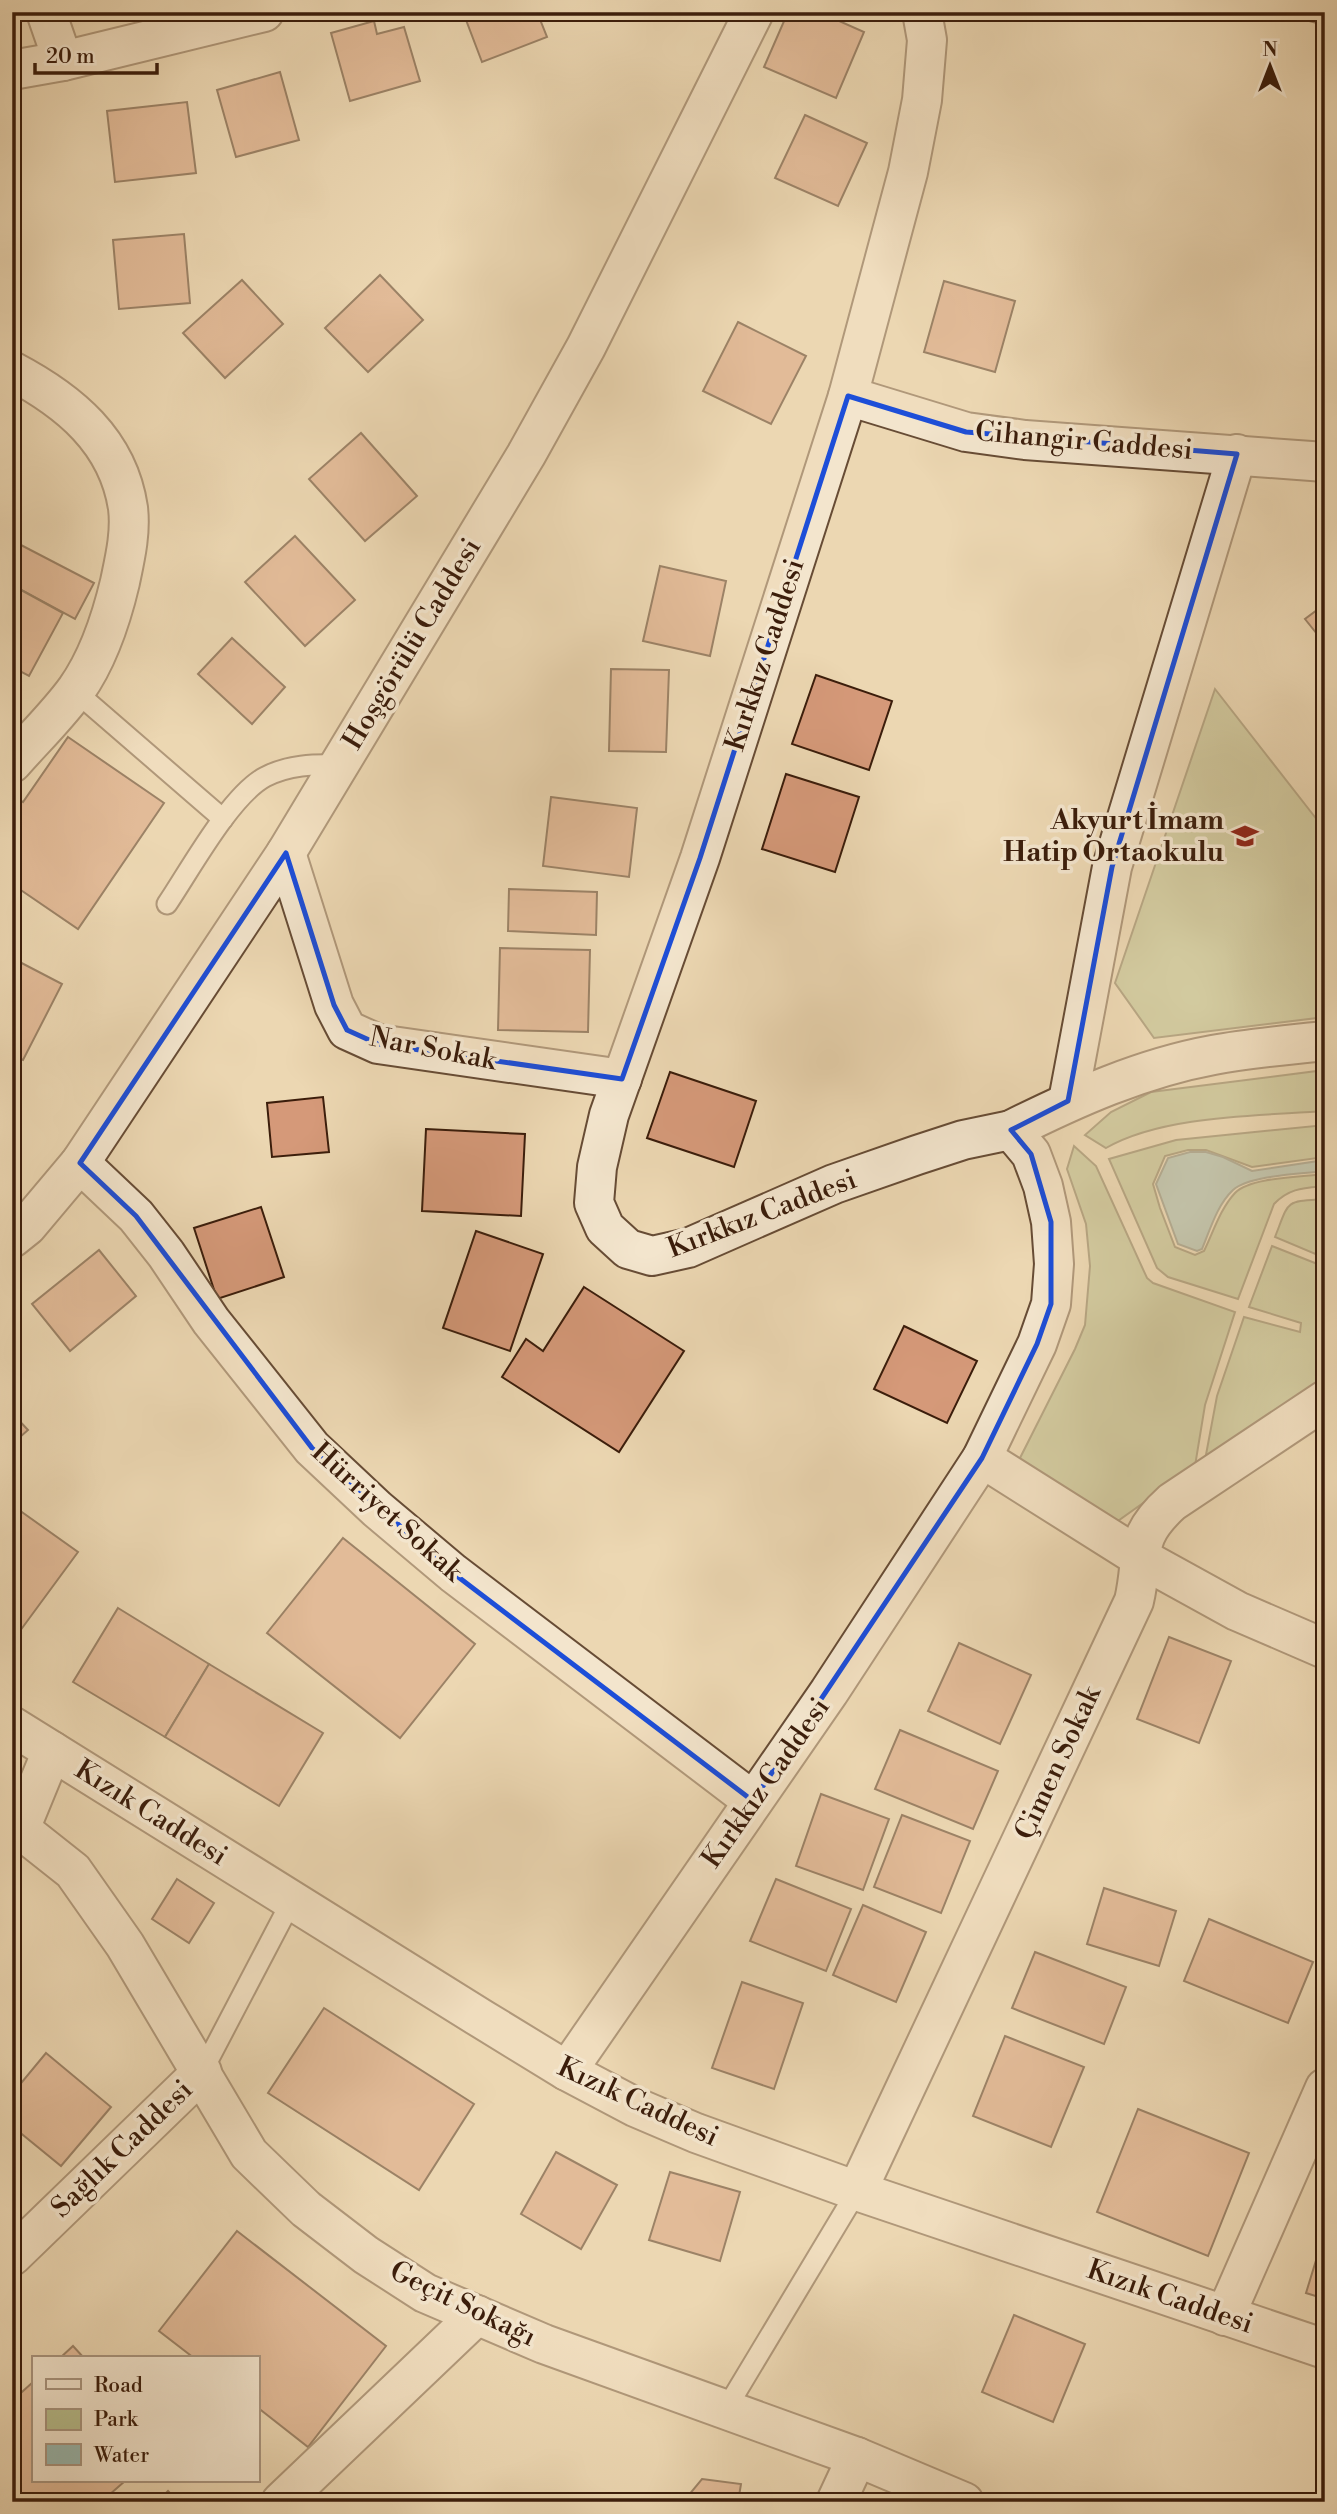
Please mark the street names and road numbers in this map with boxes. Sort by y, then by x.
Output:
street label: Cihangir Caddesi [974,414,1194,468]
street label: Hoşgörülü Caddesi [335,532,489,756]
street label: Kırkkız Caddesi [717,555,813,755]
street label: Nar Sokak [367,1020,501,1079]
street label: Kırkkız Caddesi [662,1162,862,1266]
street label: Hürriyet Sokak [304,1435,471,1590]
street label: Çimen Sokak [1007,1679,1109,1845]
street label: Kırkkız Caddesi [694,1691,838,1875]
street label: Kızık Caddesi [68,1752,234,1874]
street label: Kızık Caddesi [552,2049,724,2155]
street label: Sağlık Caddesi [44,2073,200,2225]
street label: Kızık Caddesi [1082,2252,1258,2342]
street label: Geçit Sokağı [384,2253,542,2355]

